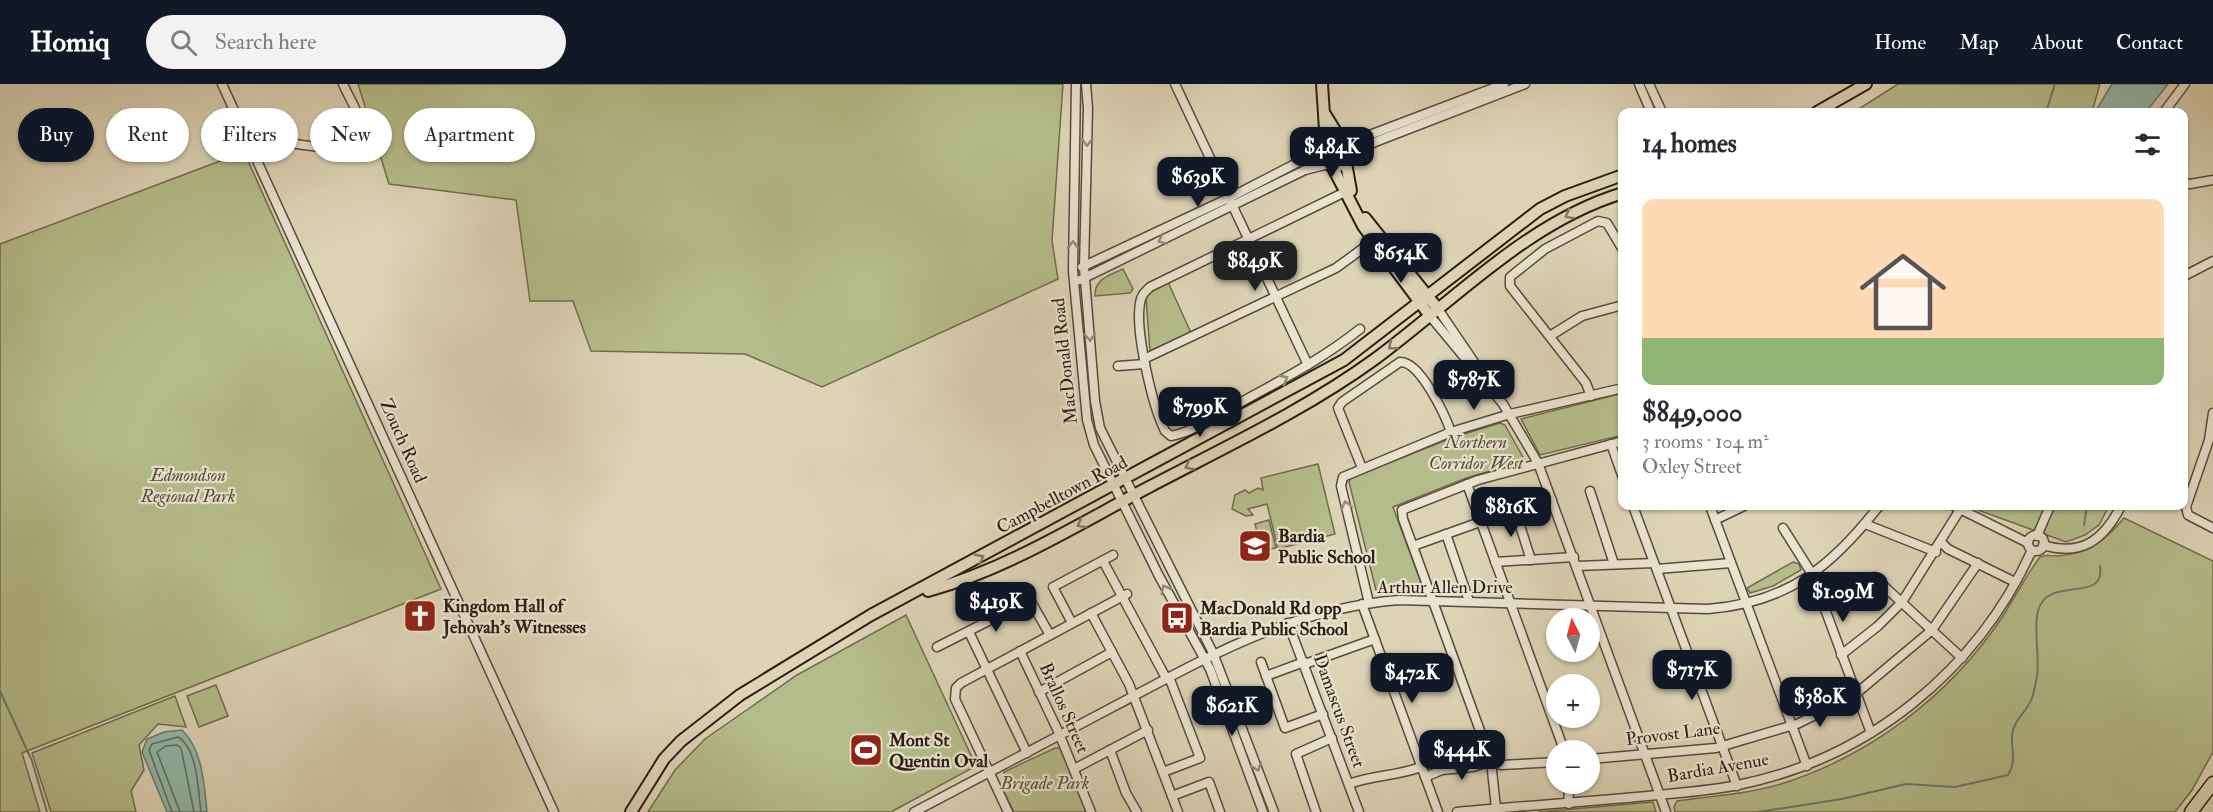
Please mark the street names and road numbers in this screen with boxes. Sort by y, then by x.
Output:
street label: MacDonald Road [1047,297,1083,425]
street label: Zouch Road [374,395,432,487]
street label: Campbelltown Road [993,451,1132,539]
street label: Arthur Allen Drive [1376,576,1513,599]
street label: Damascus Street [1308,651,1370,771]
street label: Brallos Street [1034,659,1094,757]
street label: Provost Lane [1625,717,1722,751]
street label: Bardia Avenue [1665,748,1771,788]

